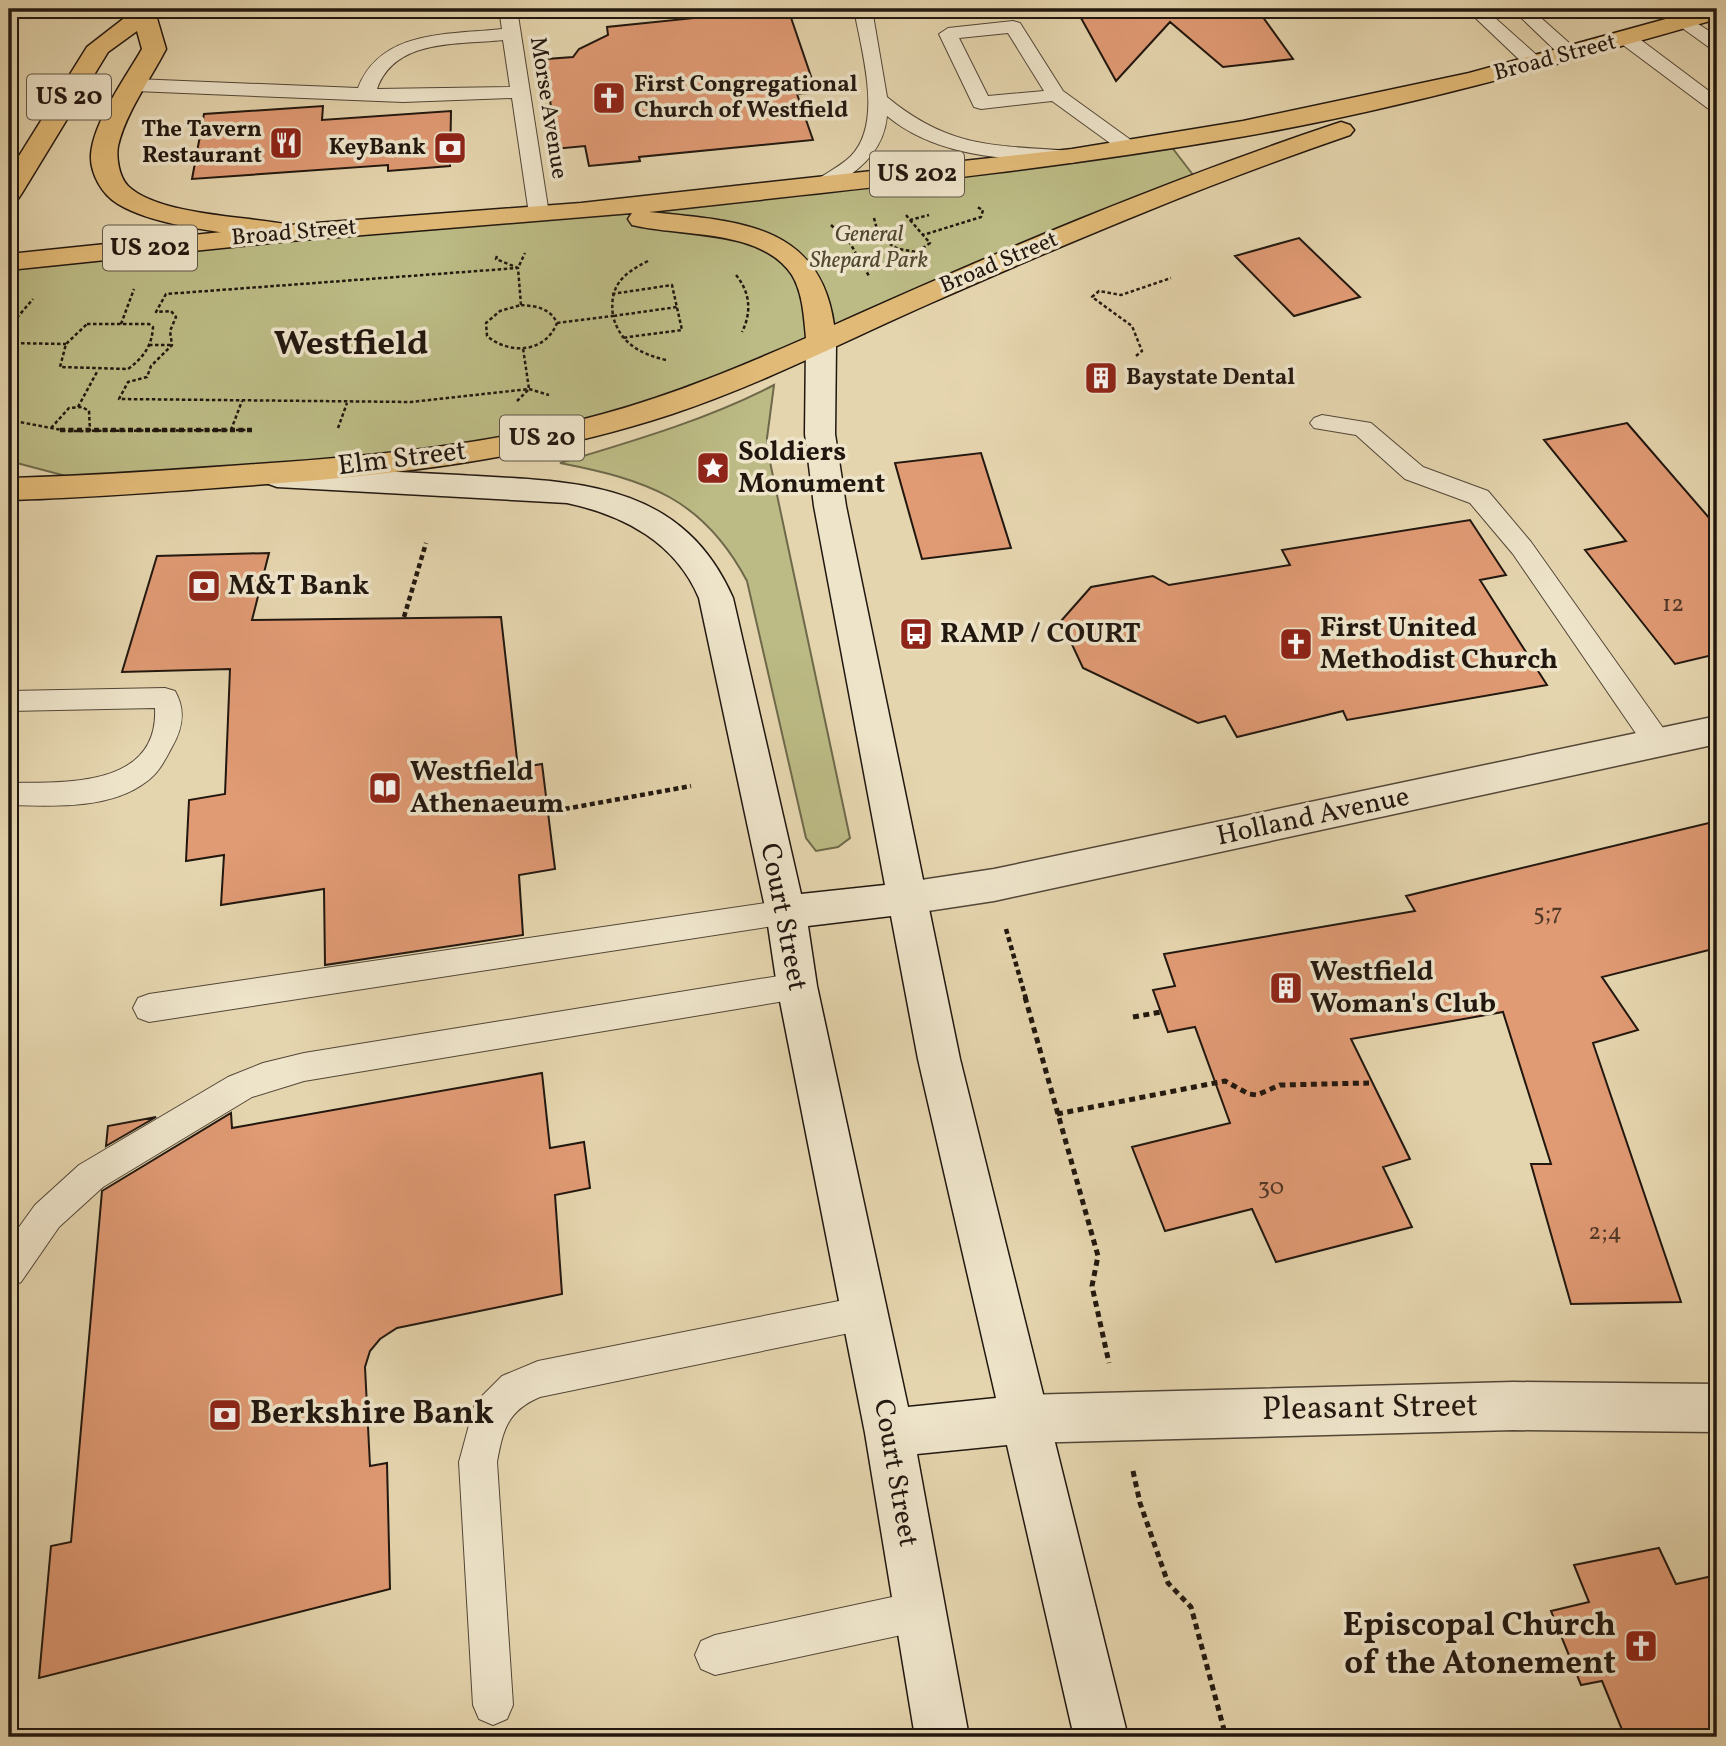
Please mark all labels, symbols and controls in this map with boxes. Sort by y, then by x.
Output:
street label: Broad Street [1490,26,1620,90]
street label: Morse Avenue [521,35,575,181]
place label: First Congregational Church of Westfield [634,69,858,127]
road number: US 20 [27,74,111,120]
church icon: First Congregational Church of Westfield [590,79,628,117]
place label: The Tavern Restaurant [141,114,262,172]
restaurant icon: The Tavern Restaurant [267,124,305,162]
bank icon: KeyBank [431,129,469,167]
place label: KeyBank [329,132,426,164]
road number: US 202 [870,152,964,196]
street label: Broad Street [230,212,358,254]
park label: General Shepard Park [810,219,929,277]
street label: Broad Street [935,224,1063,302]
road number: US 202 [103,226,197,270]
district label: Westfield [274,321,428,369]
building icon: Baystate Dental [1082,359,1120,397]
place label: Baystate Dental [1126,362,1295,394]
road number: US 20 [500,416,584,460]
street label: Elm Street [336,432,468,486]
place label: Soldiers Monument [738,433,885,504]
place icon: Soldiers Monument [694,449,732,487]
bank icon: M&T Bank [185,567,223,605]
place label: M&T Bank [228,567,369,606]
house number: 12 [1662,588,1684,622]
place label: First United Methodist Church [1320,609,1558,680]
bus stop icon: RAMP / COURT [897,615,935,653]
place label: RAMP / COURT [940,615,1141,654]
church icon: First United Methodist Church [1277,625,1315,663]
place label: Westfield Athenaeum [410,753,564,824]
library icon: Westfield Athenaeum [366,769,404,807]
street label: Holland Avenue [1213,778,1413,856]
street label: Court Street [750,840,816,994]
house number: 5;7 [1533,897,1563,931]
place label: Westfield Woman's Club [1310,953,1496,1024]
building icon: Westfield Woman's Club [1267,969,1305,1007]
house number: 30 [1258,1171,1284,1205]
house number: 2;4 [1588,1216,1622,1250]
street label: Pleasant Street [1262,1384,1478,1434]
place label: Berkshire Bank [250,1392,494,1438]
bank icon: Berkshire Bank [206,1396,244,1434]
street label: Court Street [863,1396,927,1550]
place label: Episcopal Church of the Atonement [1343,1604,1616,1688]
church icon: Episcopal Church of the Atonement [1622,1627,1660,1665]

